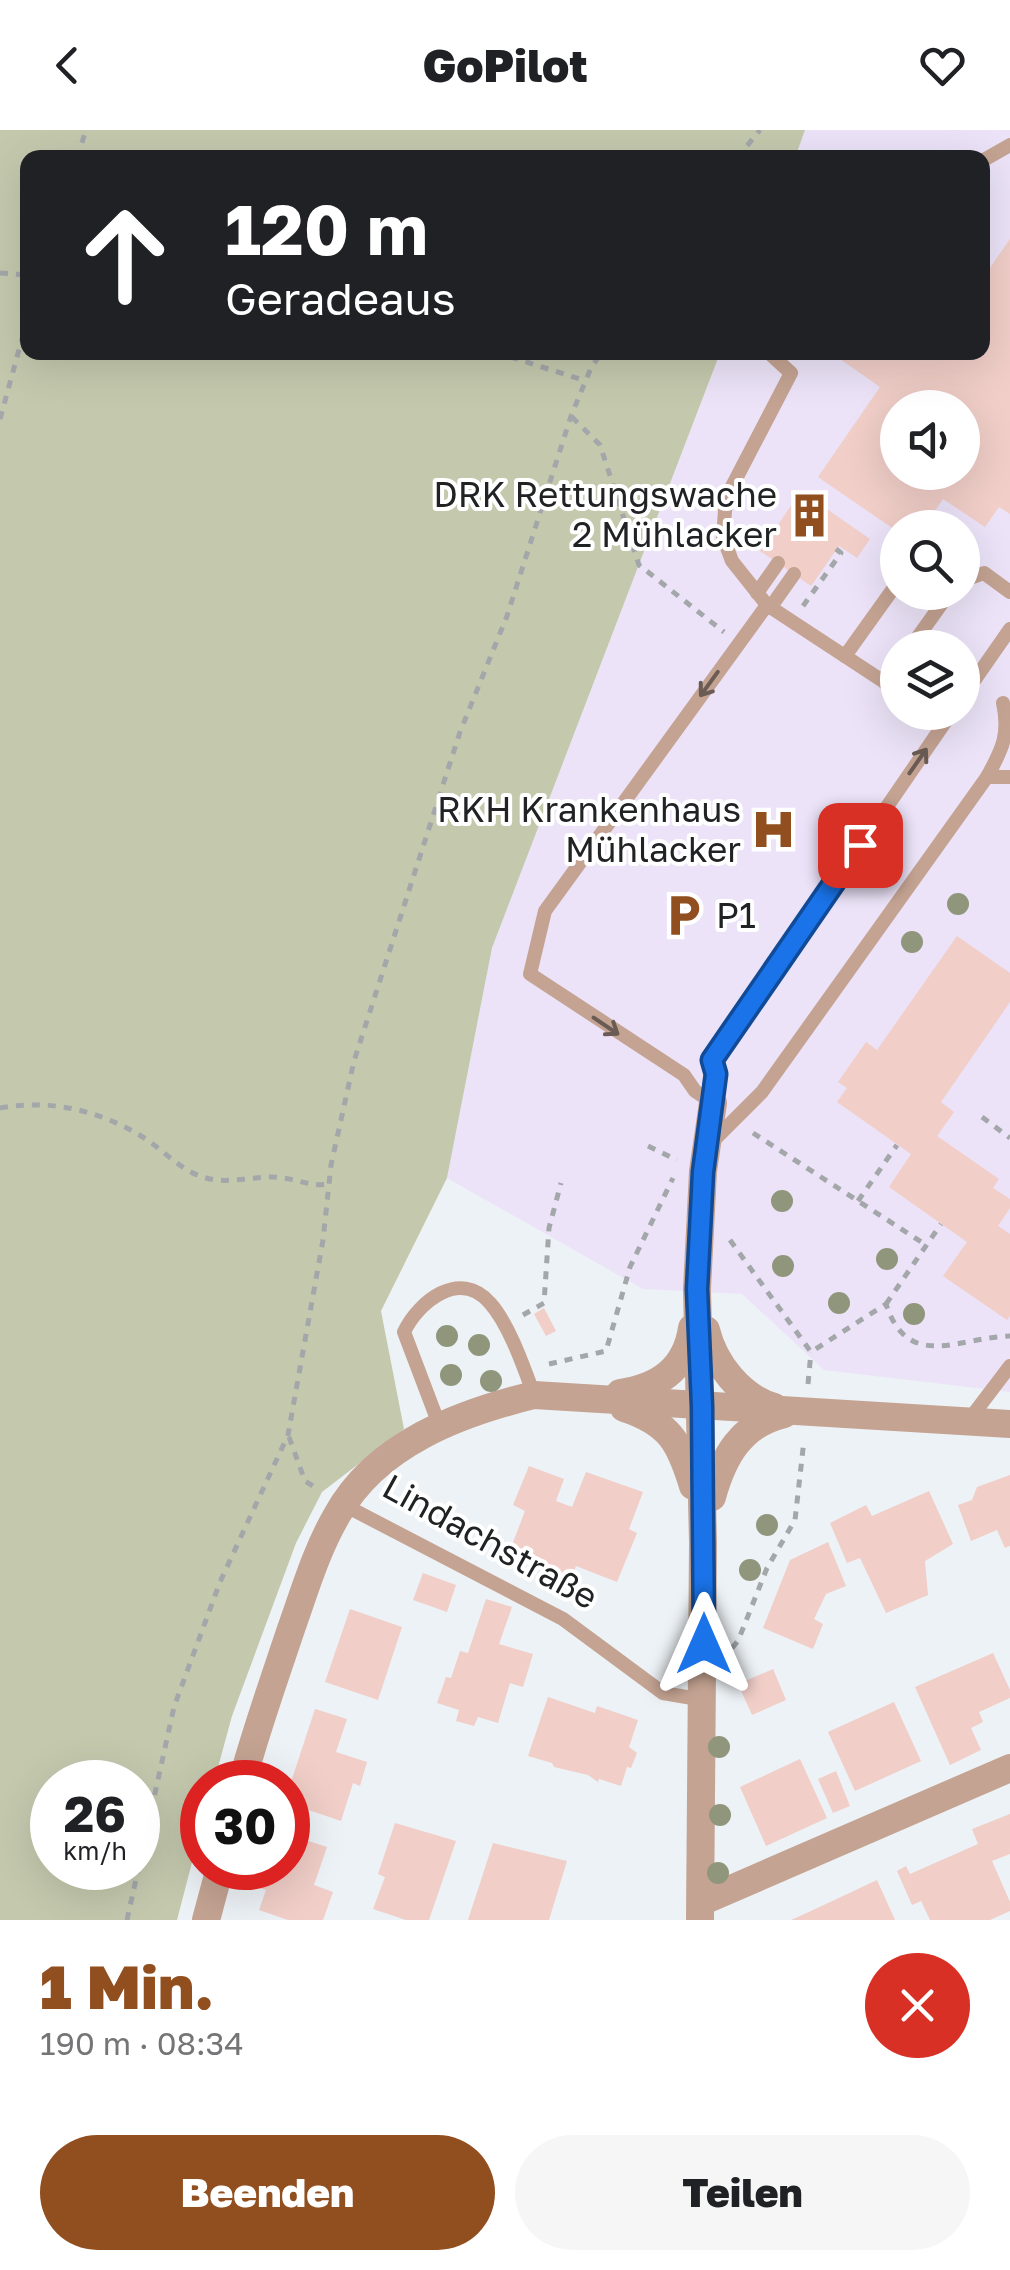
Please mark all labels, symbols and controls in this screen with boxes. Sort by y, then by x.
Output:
icon: back [40,38,95,93]
text: GoPilot [422,38,588,92]
icon: heart [915,38,970,93]
text: 120 m [225,186,428,270]
icon: ahead [60,190,190,320]
text: Geradeaus [225,271,456,325]
map controls [880,390,980,730]
button: sound [880,390,980,490]
place label: DRK Rettungswache 2 Mühlacker [433,473,777,555]
building icon: DRK Rettungswache 2 Mühlacker [786,491,834,539]
button: search [880,510,980,610]
button: layers [880,630,980,730]
one-way arrow [699,670,720,697]
one-way arrow [907,748,928,776]
place label: RKH Krankenhaus Mühlacker [437,788,741,870]
pin [818,803,903,888]
hospital icon: RKH Krankenhaus Mühlacker [750,806,798,854]
icon: arrive [833,818,888,873]
parking icon: P1 [659,892,707,940]
place label: P1 [716,894,756,936]
one-way arrow [592,1015,620,1036]
street label: Lindachstraße [376,1465,605,1617]
position arrow [652,1592,756,1696]
speed limit sign: 30 [180,1760,310,1890]
text: 26 [64,1783,126,1843]
text: km/h [63,1835,127,1866]
text: 1 Min. [40,1950,214,2022]
button: close [865,1953,970,2058]
text: 190 m · 08:34 [40,2024,244,2062]
button: Beenden [40,2135,495,2250]
button: Teilen [515,2135,970,2250]

